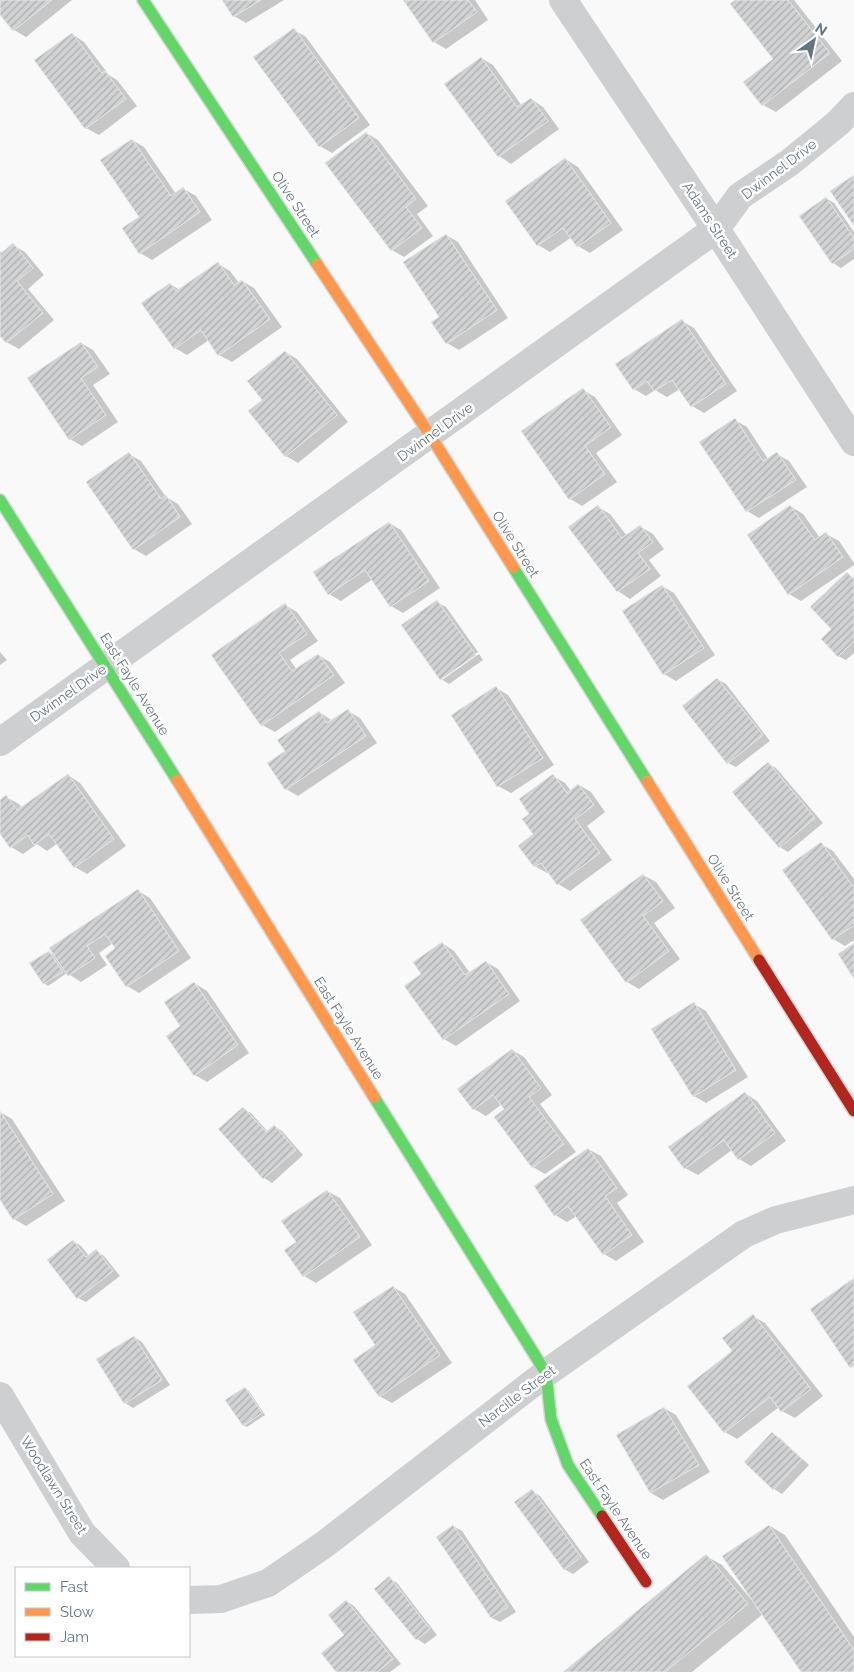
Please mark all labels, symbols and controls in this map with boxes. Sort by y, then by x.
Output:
north arrow [789,15,839,65]
text: N [812,19,830,39]
street label: Dwinnel Drive [739,136,819,202]
street label: Olive Street [269,168,323,240]
street label: Adams Street [679,179,741,261]
street label: Dwinnel Drive [394,399,476,465]
street label: Olive Street [489,508,543,580]
street label: East Fayle Avenue [97,630,173,738]
street label: Dwinnel Drive [27,661,109,725]
street label: Olive Street [704,851,758,923]
street label: East Fayle Avenue [311,974,387,1082]
street label: Narcille Street [475,1362,559,1430]
street label: Woodlawn Street [17,1433,91,1537]
street label: East Fayle Avenue [576,1456,656,1562]
legend [15,1567,190,1657]
text: Fast [60,1578,88,1596]
text: Slow [60,1603,94,1621]
text: Jam [60,1628,89,1646]

